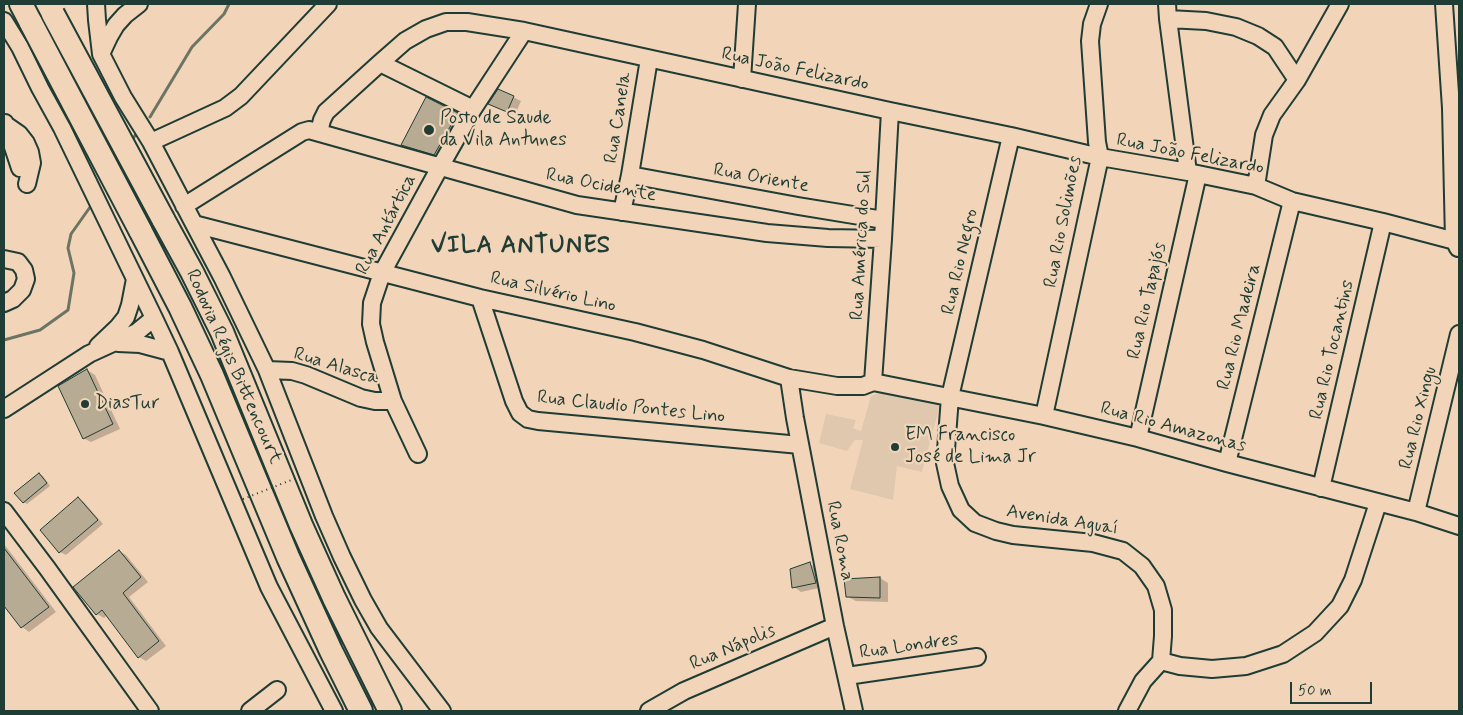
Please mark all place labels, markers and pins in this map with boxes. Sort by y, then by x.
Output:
place label: Posto de Saude da Vila Antunes [440,108,567,152]
marker: Posto de Saude da Vila Antunes [422,123,436,137]
place label: DiasTur [95,393,160,415]
marker: DiasTur [79,398,91,410]
place label: EM Francisco José de Lima Jr [905,425,1036,469]
marker: EM Francisco José de Lima Jr [889,441,901,453]

